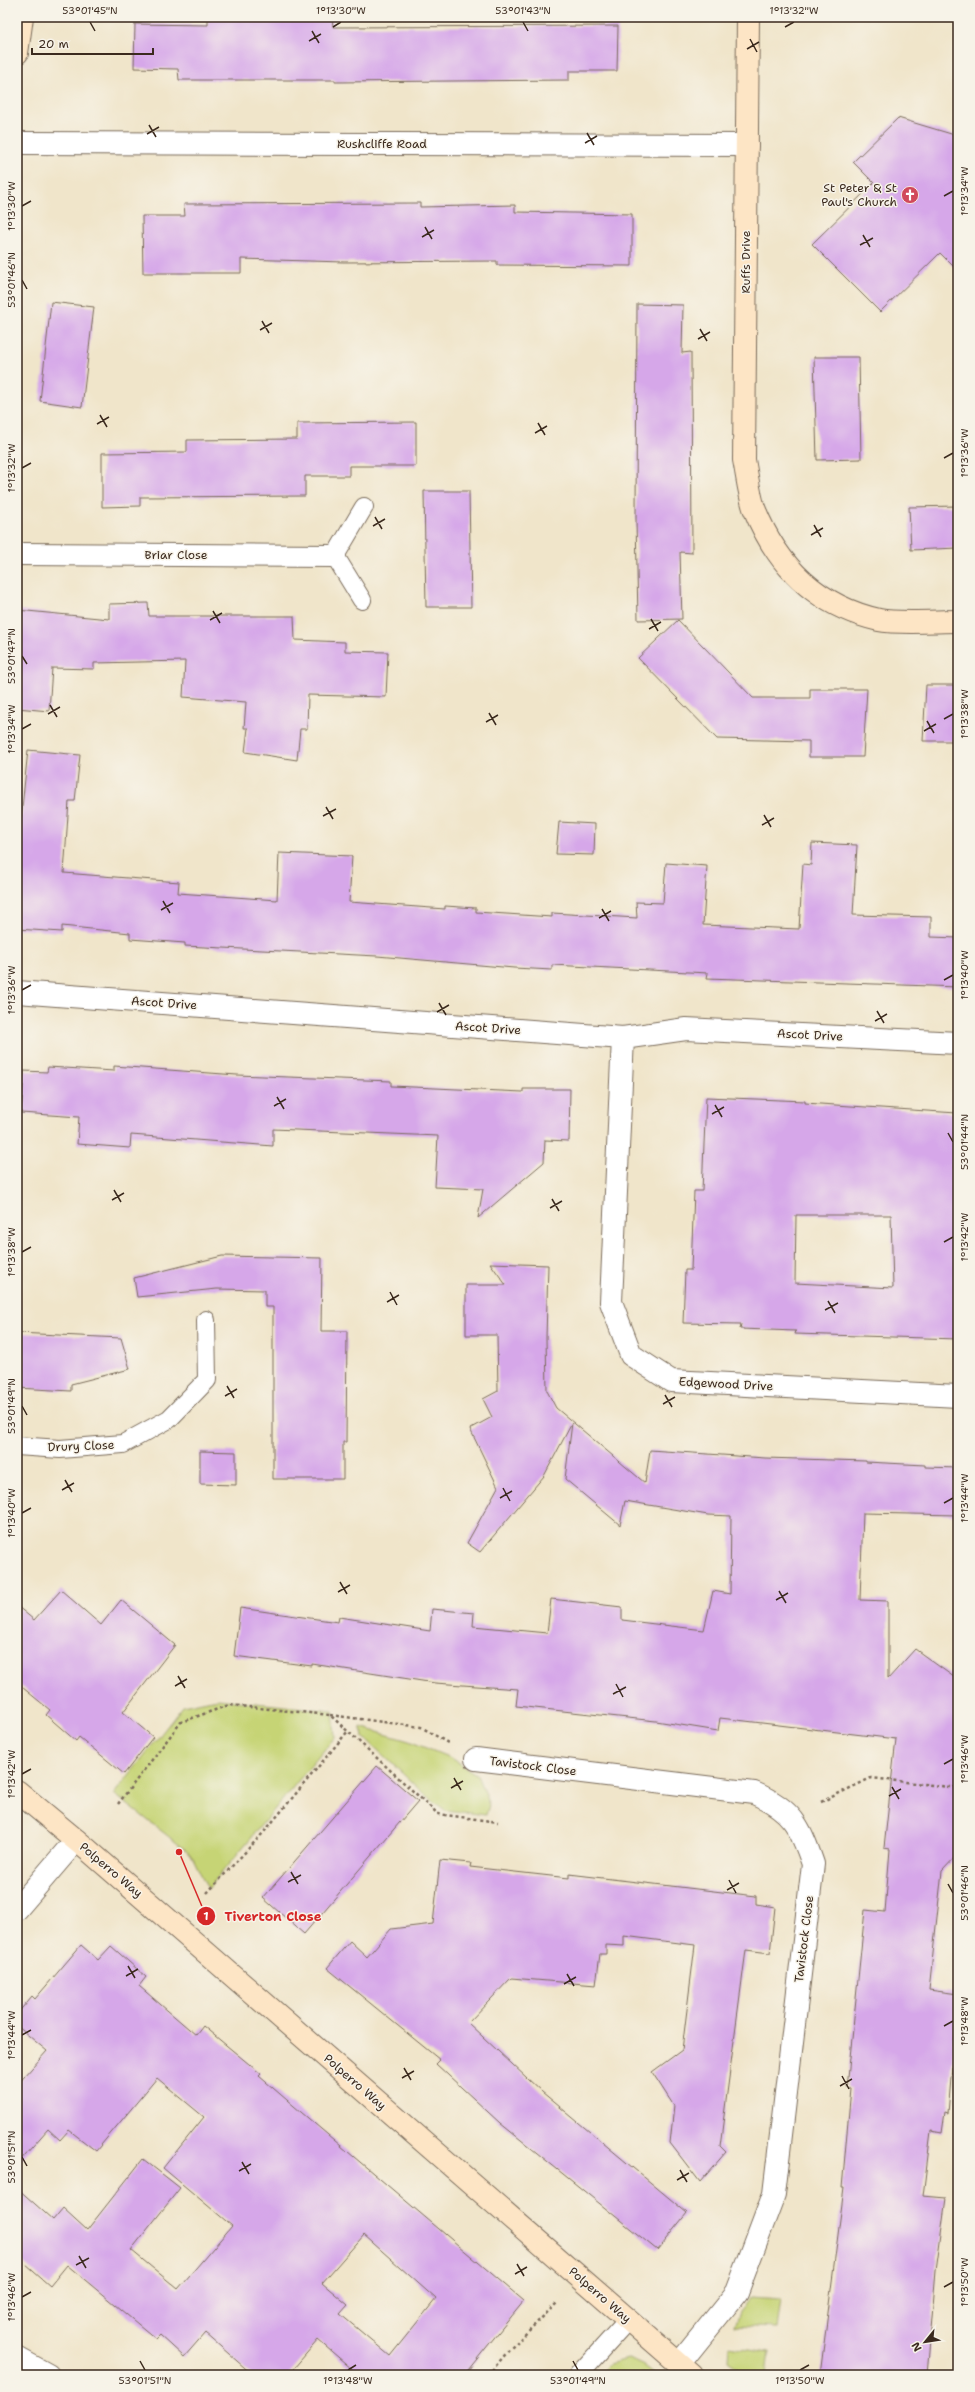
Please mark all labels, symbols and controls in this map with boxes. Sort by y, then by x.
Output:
text: 53°01'45"N [62,4,118,17]
text: 1°13'30"W [316,4,366,17]
text: 53°01'43"N [495,4,551,17]
text: 1°13'32"W [769,4,819,17]
scale bar [32,30,153,56]
text: 20 m [38,36,69,52]
street label: Rushcliffe Road [337,136,427,152]
text: 1°13'34"W [958,166,971,216]
place label: St Peter & St Paul's Church [821,180,897,210]
text: 1°13'30"W [5,181,18,231]
church icon: St Peter & St Paul's Church [900,185,920,205]
street label: Ruffs Drive [738,230,754,294]
text: 53°01'46"N [5,252,18,308]
text: 1°13'36"W [958,428,971,478]
text: 1°13'32"W [5,443,18,493]
street label: Briar Close [145,547,208,563]
text: 53°01'47"N [5,628,18,684]
text: 1°13'38"W [958,689,971,739]
text: 1°13'34"W [5,704,18,754]
text: 1°13'40"W [958,950,971,1000]
text: 1°13'36"W [5,965,18,1015]
street label: Ascot Drive [130,993,198,1013]
street label: Ascot Drive [454,1018,522,1038]
street label: Ascot Drive [777,1025,844,1045]
text: 53°01'44"N [958,1114,971,1170]
text: 1°13'42"W [958,1212,971,1261]
text: 1°13'38"W [5,1227,18,1277]
street label: Edgewood Drive [678,1374,774,1394]
text: 53°01'49"N [5,1378,18,1434]
street label: Drury Close [47,1437,115,1455]
text: 1°13'44"W [958,1473,971,1523]
text: 1°13'40"W [5,1488,18,1538]
text: 1°13'46"W [958,1734,971,1783]
text: 1°13'42"W [5,1749,18,1798]
street label: Tavistock Close [489,1753,578,1779]
street label: Polperro Way [76,1839,146,1901]
text: 53°01'46"N [958,1865,971,1921]
street label: Tavistock Close [791,1894,817,1983]
callout: Tiverton Close [196,1903,329,1928]
text: 1 [203,1908,209,1924]
text: Tiverton Close [225,1908,322,1925]
text: 1°13'48"W [958,1996,971,2046]
text: 1°13'44"W [5,2010,18,2060]
street label: Polperro Way [320,2050,390,2114]
text: 53°01'51"N [5,2131,18,2183]
text: 1°13'50"W [958,2257,971,2307]
street label: Polperro Way [565,2263,635,2327]
text: 1°13'46"W [5,2272,18,2321]
north arrow [905,2322,945,2362]
text: N [908,2339,925,2354]
text: 53°01'51"N [119,2374,171,2387]
text: 1°13'48"W [323,2374,373,2387]
text: 53°01'49"N [550,2374,606,2387]
text: 1°13'50"W [775,2374,825,2387]

